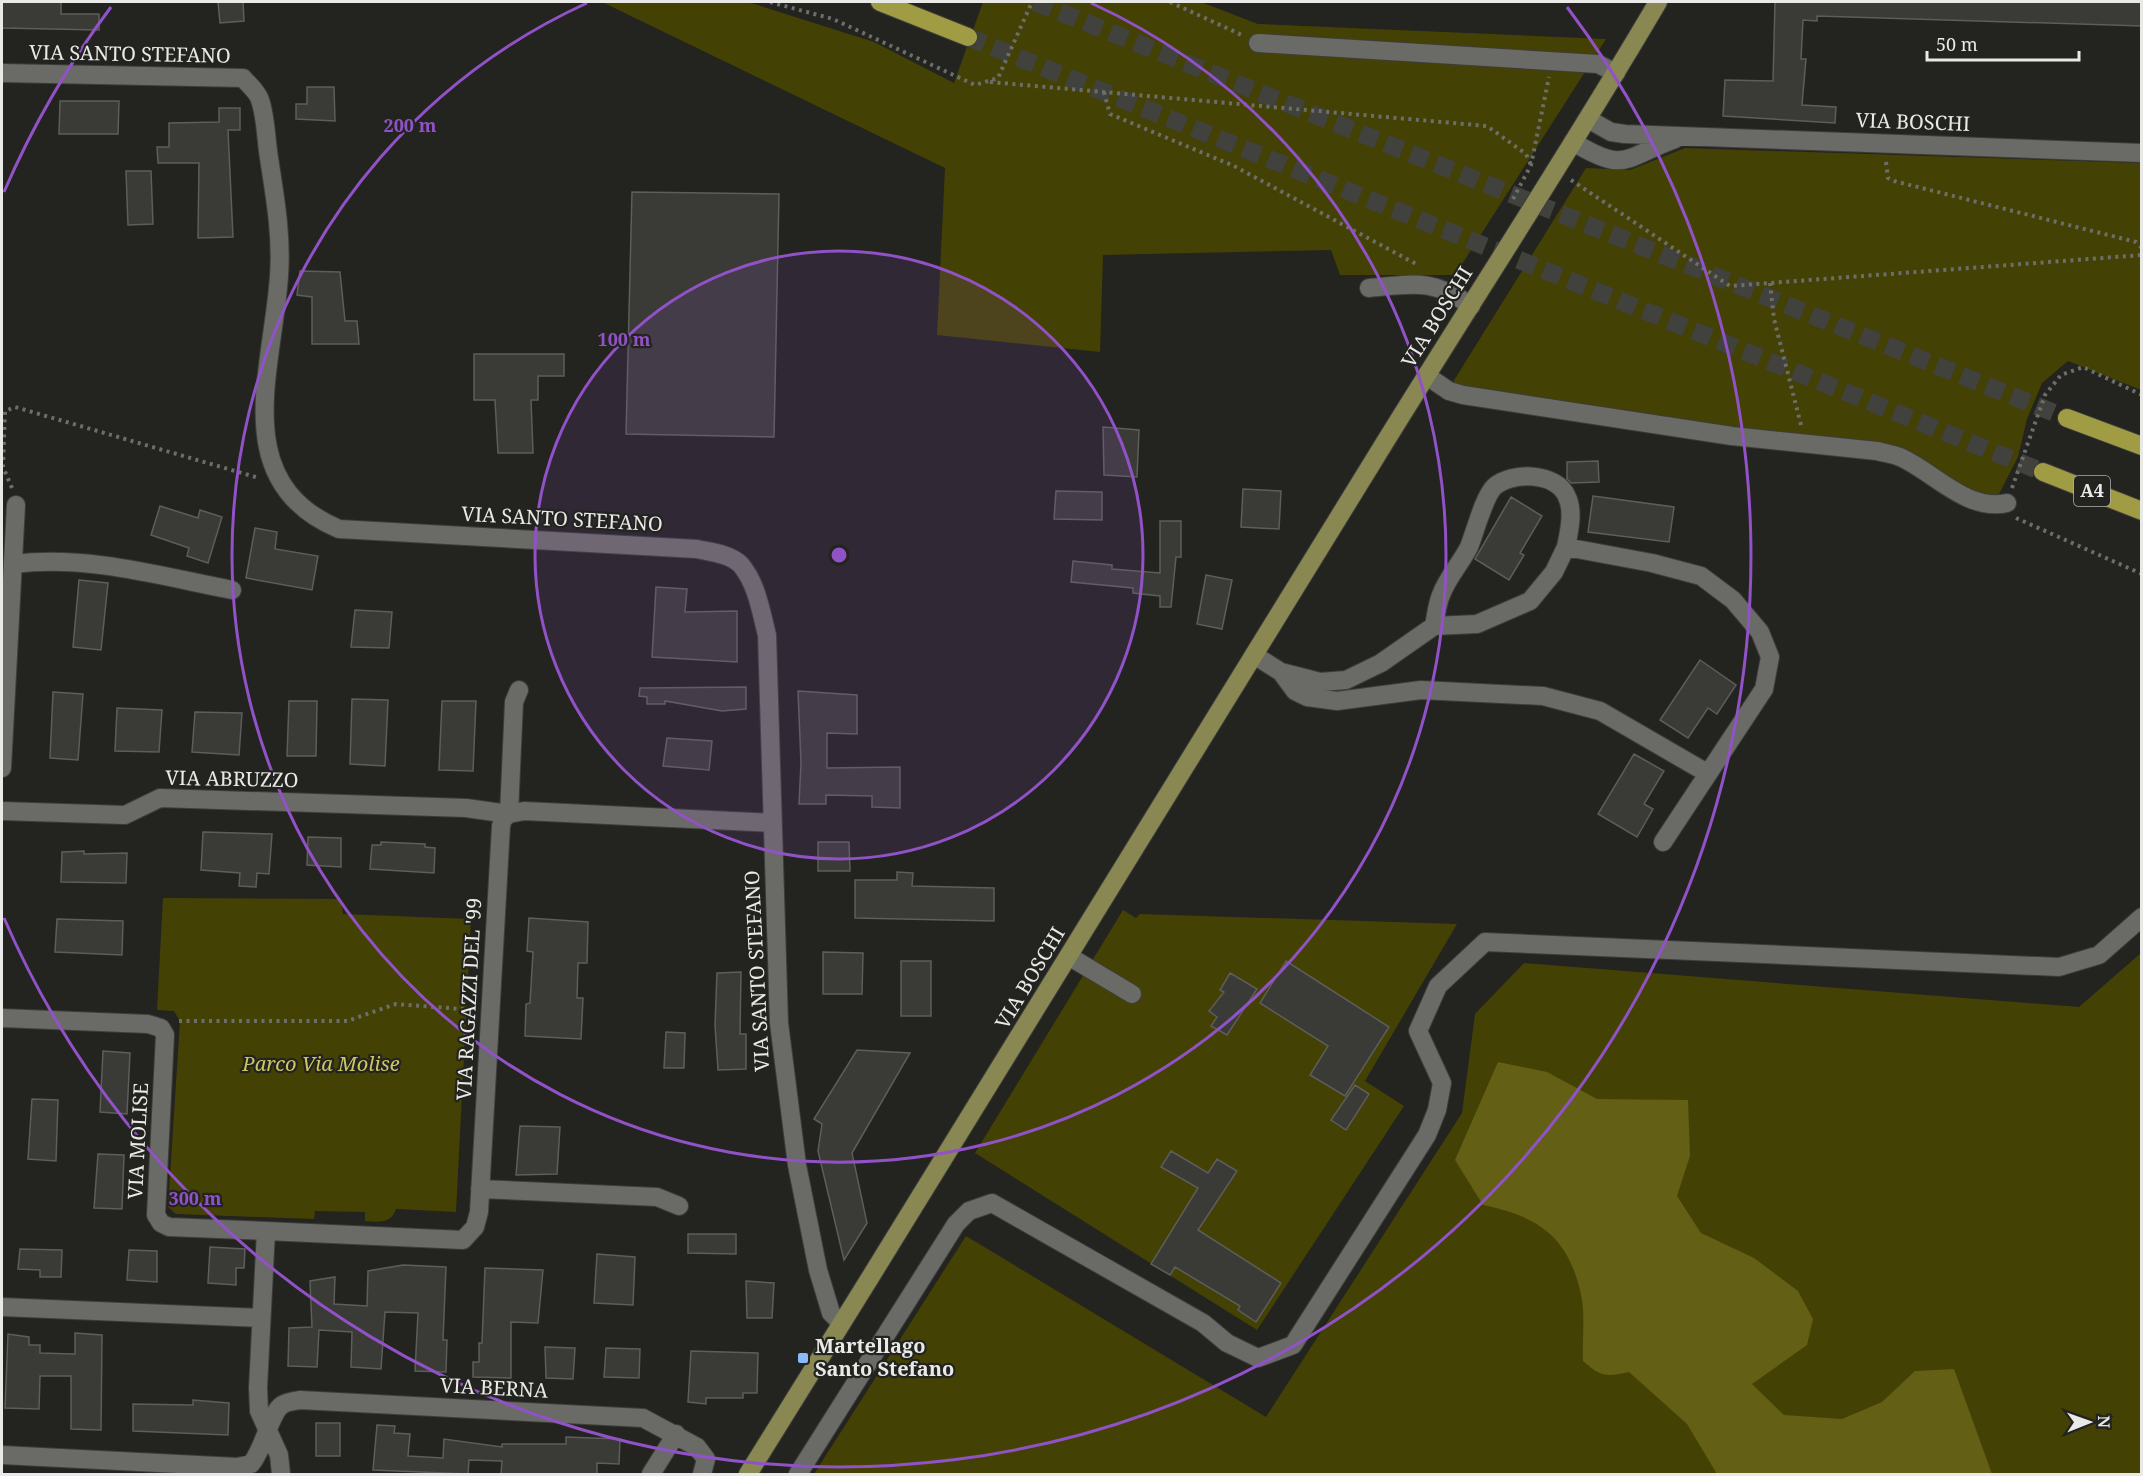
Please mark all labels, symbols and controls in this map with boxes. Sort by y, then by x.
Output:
scale bar [1927,24,2078,62]
text: 50 m [1936,32,1978,56]
street label: VIA SANTO STEFANO [29,38,231,69]
street label: VIA BOSCHI [1855,106,1971,137]
text: 200 m [384,113,437,137]
street label: VIA BOSCHI [1395,261,1478,372]
text: 100 m [598,327,651,351]
road number: A4 [2074,476,2110,506]
street label: VIA SANTO STEFANO [461,500,663,537]
centre of rings [829,545,849,565]
street label: VIA ABRUZZO [165,764,299,793]
street label: VIA SANTO STEFANO [738,870,775,1072]
street label: VIA RAGAZZI DEL '99 [450,897,487,1101]
street label: VIA BOSCHI [989,922,1071,1034]
park label: Parco Via Molise [241,1050,400,1077]
street label: VIA MOLISE [121,1082,154,1200]
text: 300 m [169,1186,222,1210]
place label: Martellago Santo Stefano [815,1332,954,1382]
marker: Martellago Santo Stefano [796,1351,810,1365]
street label: VIA BERNA [439,1371,550,1404]
north arrow [2059,1392,2119,1452]
text: N [2093,1415,2115,1429]

